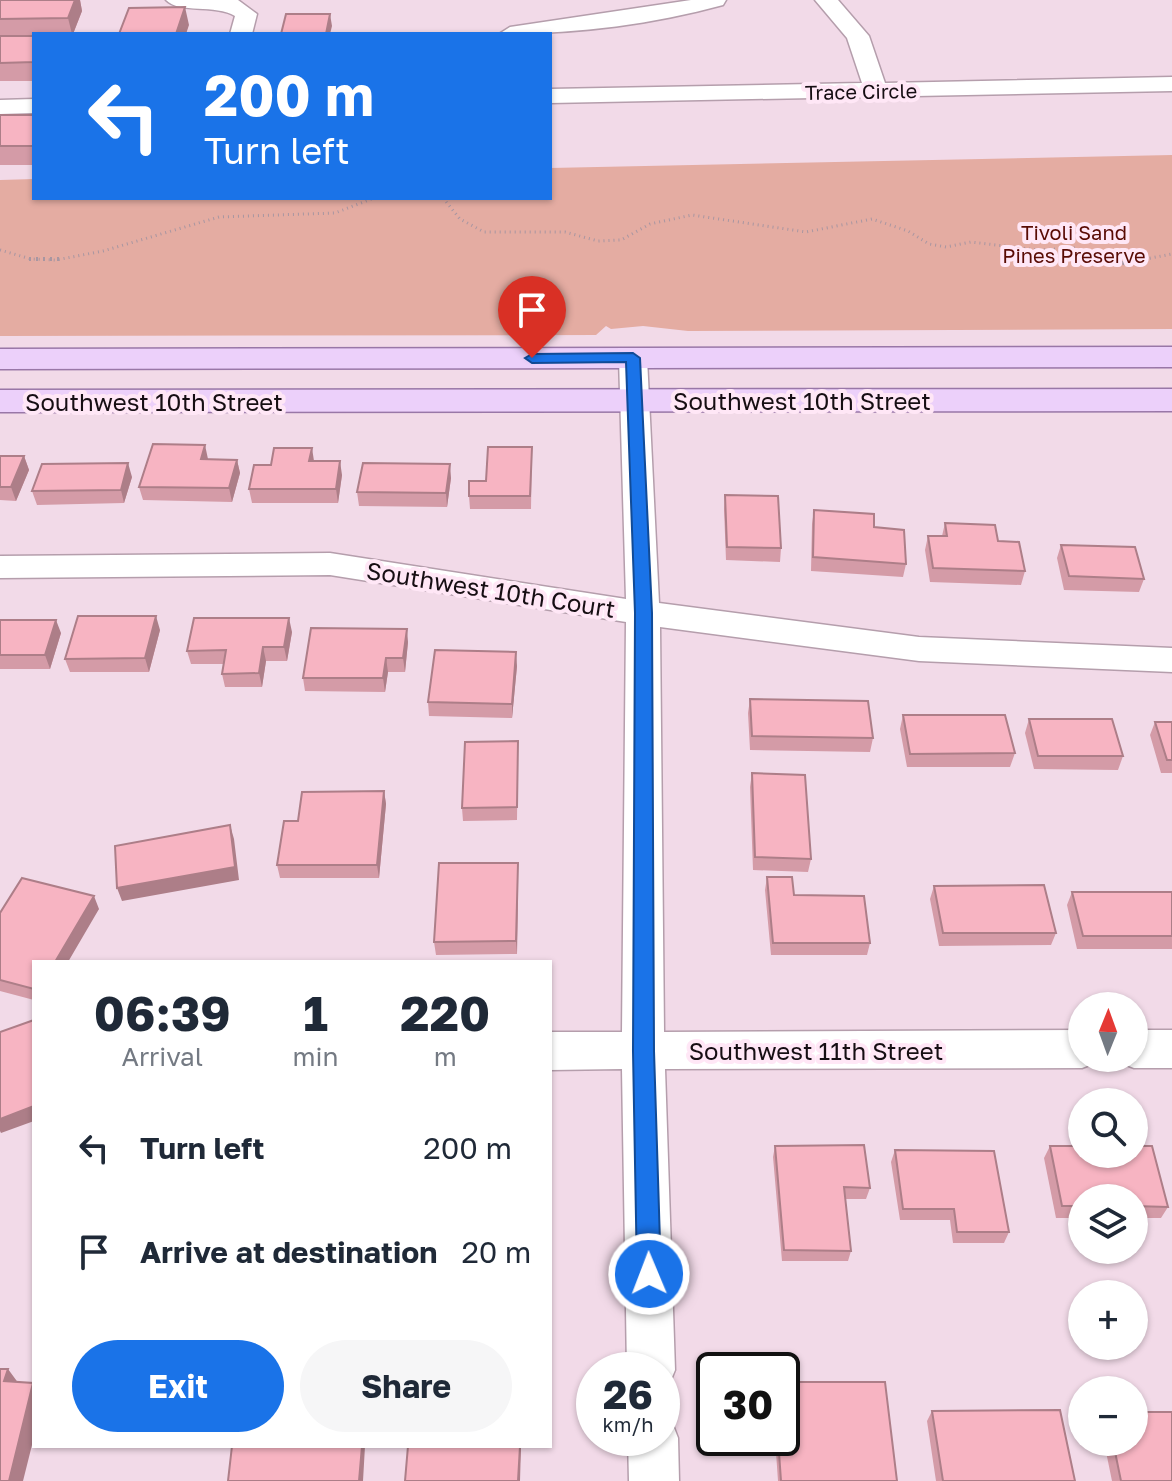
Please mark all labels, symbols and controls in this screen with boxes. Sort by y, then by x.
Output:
text: 200 m [204,61,374,128]
icon: left [72,64,176,168]
street label: Trace Circle [805,78,917,104]
text: Turn left [204,129,350,172]
park label: Tivoli Sand Pines Preserve [1002,220,1146,267]
pin [498,276,566,358]
icon: arrive [510,288,554,332]
street label: Southwest 10th Street [673,386,931,415]
street label: Southwest 10th Street [25,387,283,416]
street label: Southwest 10th Court [365,555,617,623]
text: 06:39 [94,984,231,1042]
text: 1 [303,984,328,1042]
text: 220 [400,984,490,1042]
north arrow [1068,992,1148,1072]
map controls [1068,992,1148,1456]
street label: Southwest 11th Street [689,1036,943,1065]
text: Arrival [122,1041,203,1072]
text: min [293,1041,339,1072]
text: m [434,1041,457,1072]
button: search [1068,1088,1148,1168]
icon: left [72,1126,116,1170]
text: Turn left [140,1130,265,1166]
text: 200 m [423,1130,512,1166]
button: layers [1068,1184,1148,1264]
icon: arrive [72,1230,116,1274]
position arrow [607,1232,691,1316]
text: Arrive at destination [140,1234,437,1270]
text: 20 m [461,1234,531,1270]
button: + [1068,1280,1148,1360]
button: Exit [72,1340,284,1432]
button: Share [300,1340,512,1432]
speed limit sign: 30 [696,1352,800,1456]
text: 26 [603,1370,653,1418]
button: − [1068,1376,1148,1456]
text: km/h [603,1412,653,1436]

